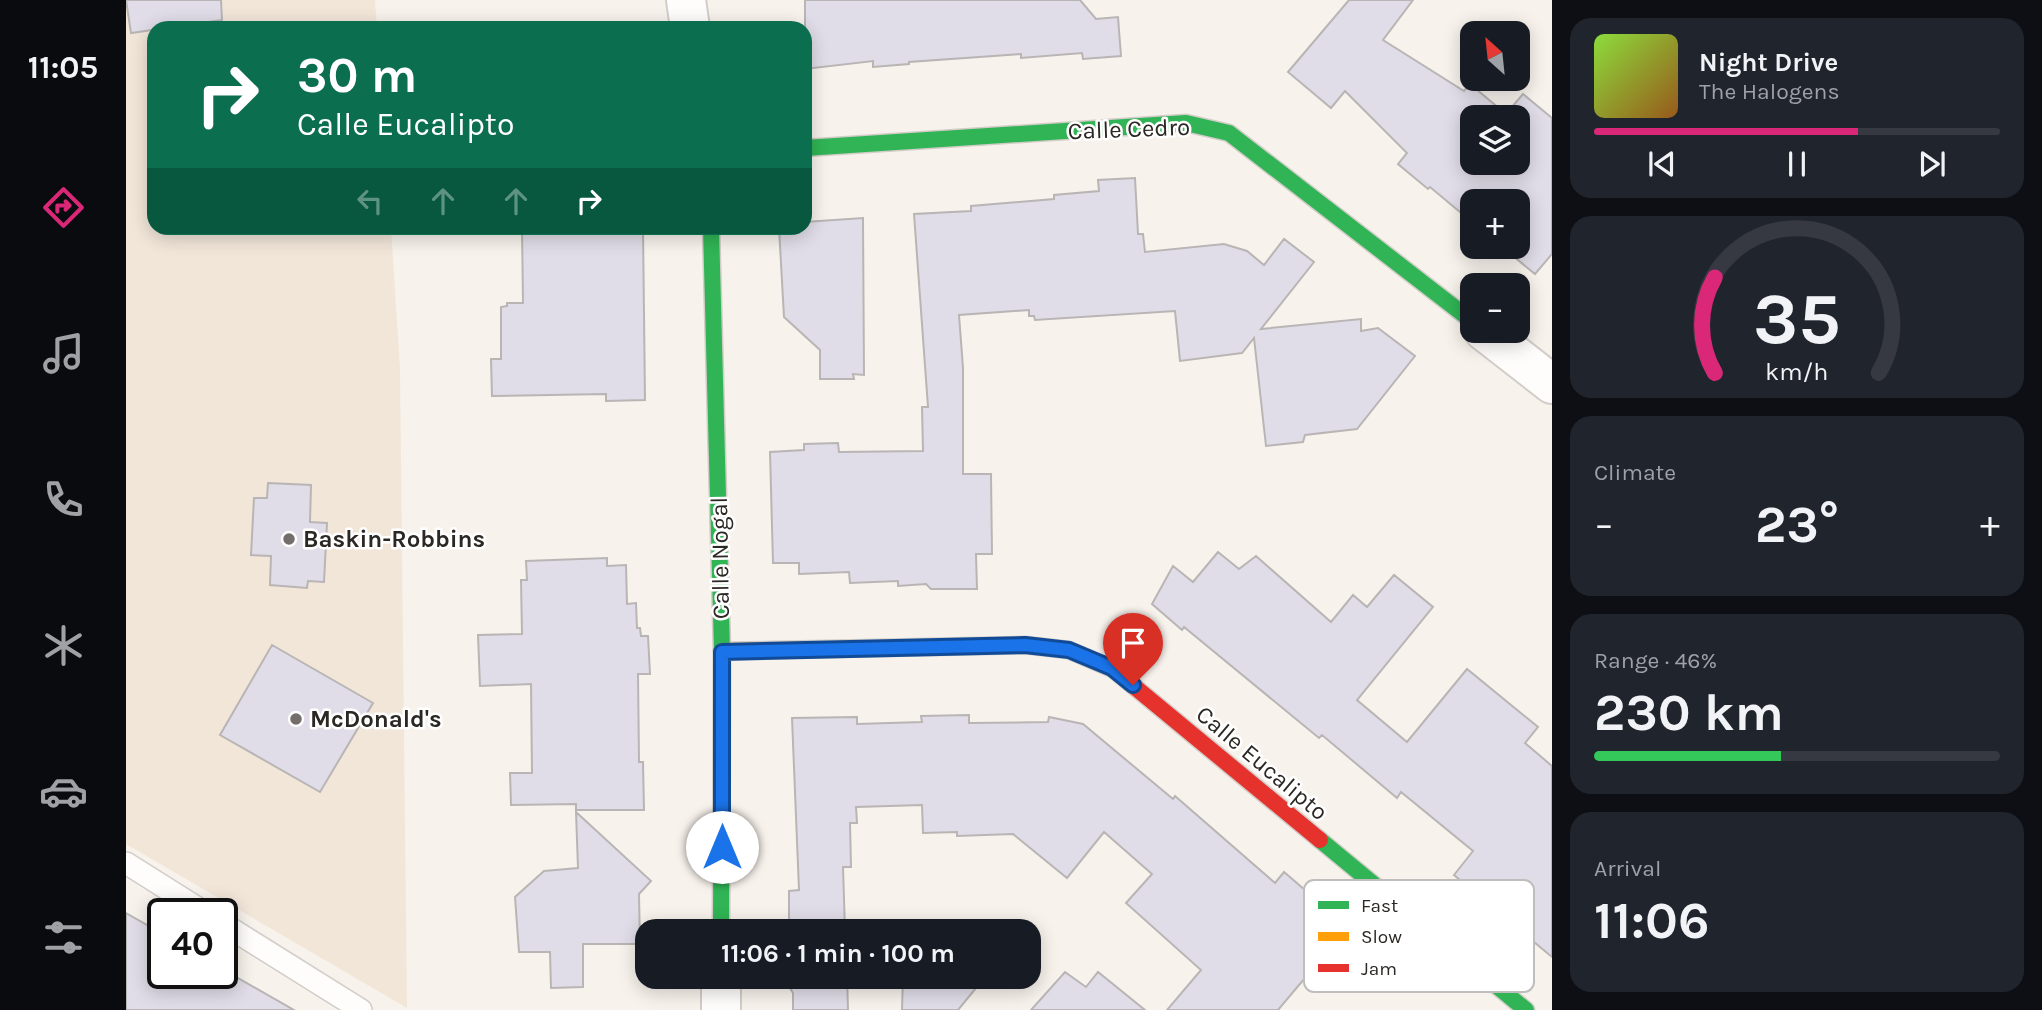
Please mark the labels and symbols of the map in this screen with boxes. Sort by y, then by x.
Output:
north arrow [1460,21,1530,91]
street label: Calle Cedro [1067,113,1191,145]
street label: Calle Nogal [705,497,735,619]
place label: Baskin-Robbins [303,525,485,553]
marker: Baskin-Robbins [281,531,297,547]
pin [1103,613,1163,685]
street label: Calle Eucalipto [1191,700,1333,826]
place label: McDonald's [310,705,442,733]
marker: McDonald's [288,711,304,727]
position arrow [685,810,759,884]
legend [1304,880,1534,992]
text: Fast [1361,895,1398,917]
speed limit sign: 40 [147,898,238,989]
text: Slow [1361,926,1402,948]
text: Jam [1361,958,1397,980]

